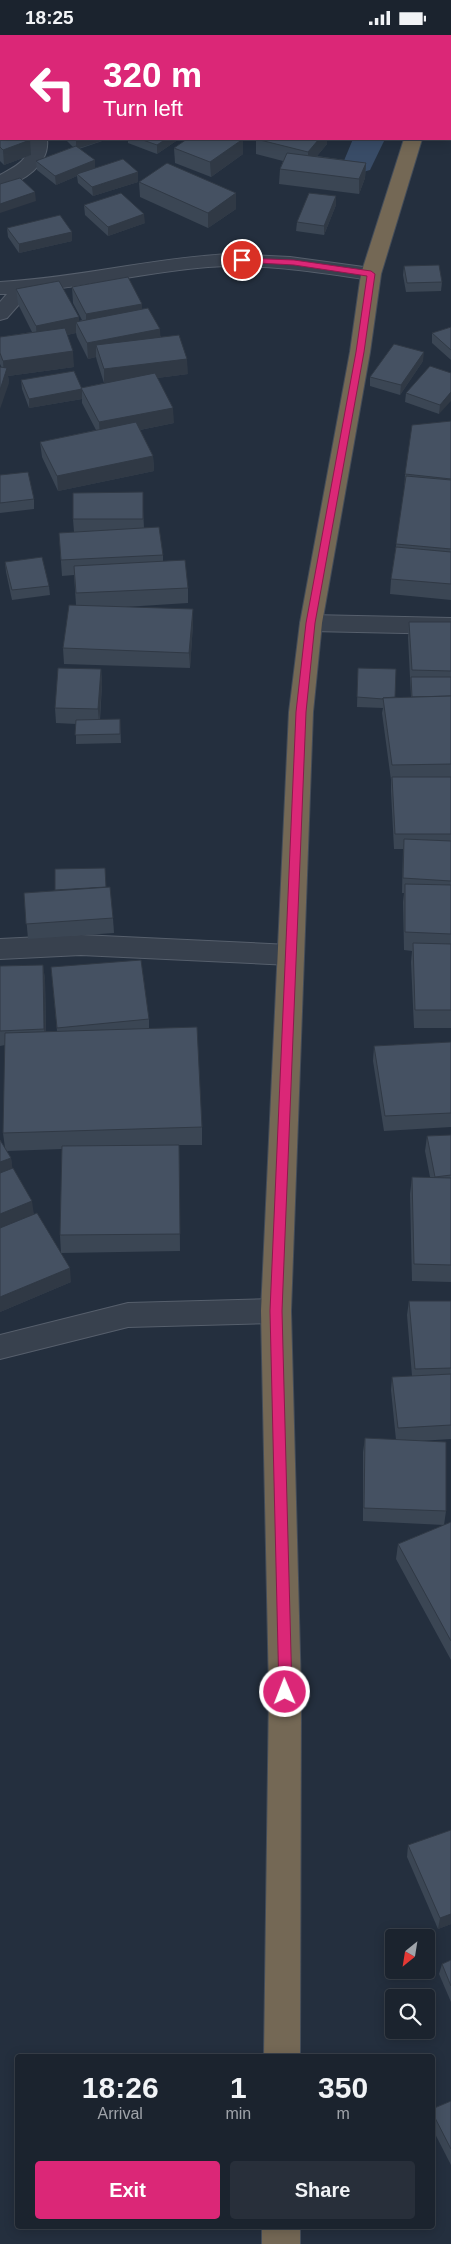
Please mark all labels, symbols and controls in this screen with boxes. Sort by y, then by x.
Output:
text: 18:25 [25,7,74,28]
icon: left [20,55,85,120]
text: 320 m [103,55,202,94]
text: Turn left [103,96,183,121]
pin [221,239,263,281]
icon: arrive [228,246,256,274]
position arrow [258,1665,310,1717]
north arrow [385,1929,435,1979]
map controls [385,1929,435,2039]
button: search [385,1989,435,2039]
text: 18:26 [82,2071,159,2104]
text: 1 [230,2071,247,2104]
text: 350 [318,2071,368,2104]
text: Arrival [98,2105,143,2122]
text: min [225,2105,251,2122]
text: m [336,2105,350,2122]
button: Exit [35,2161,220,2219]
button: Share [230,2161,415,2219]

